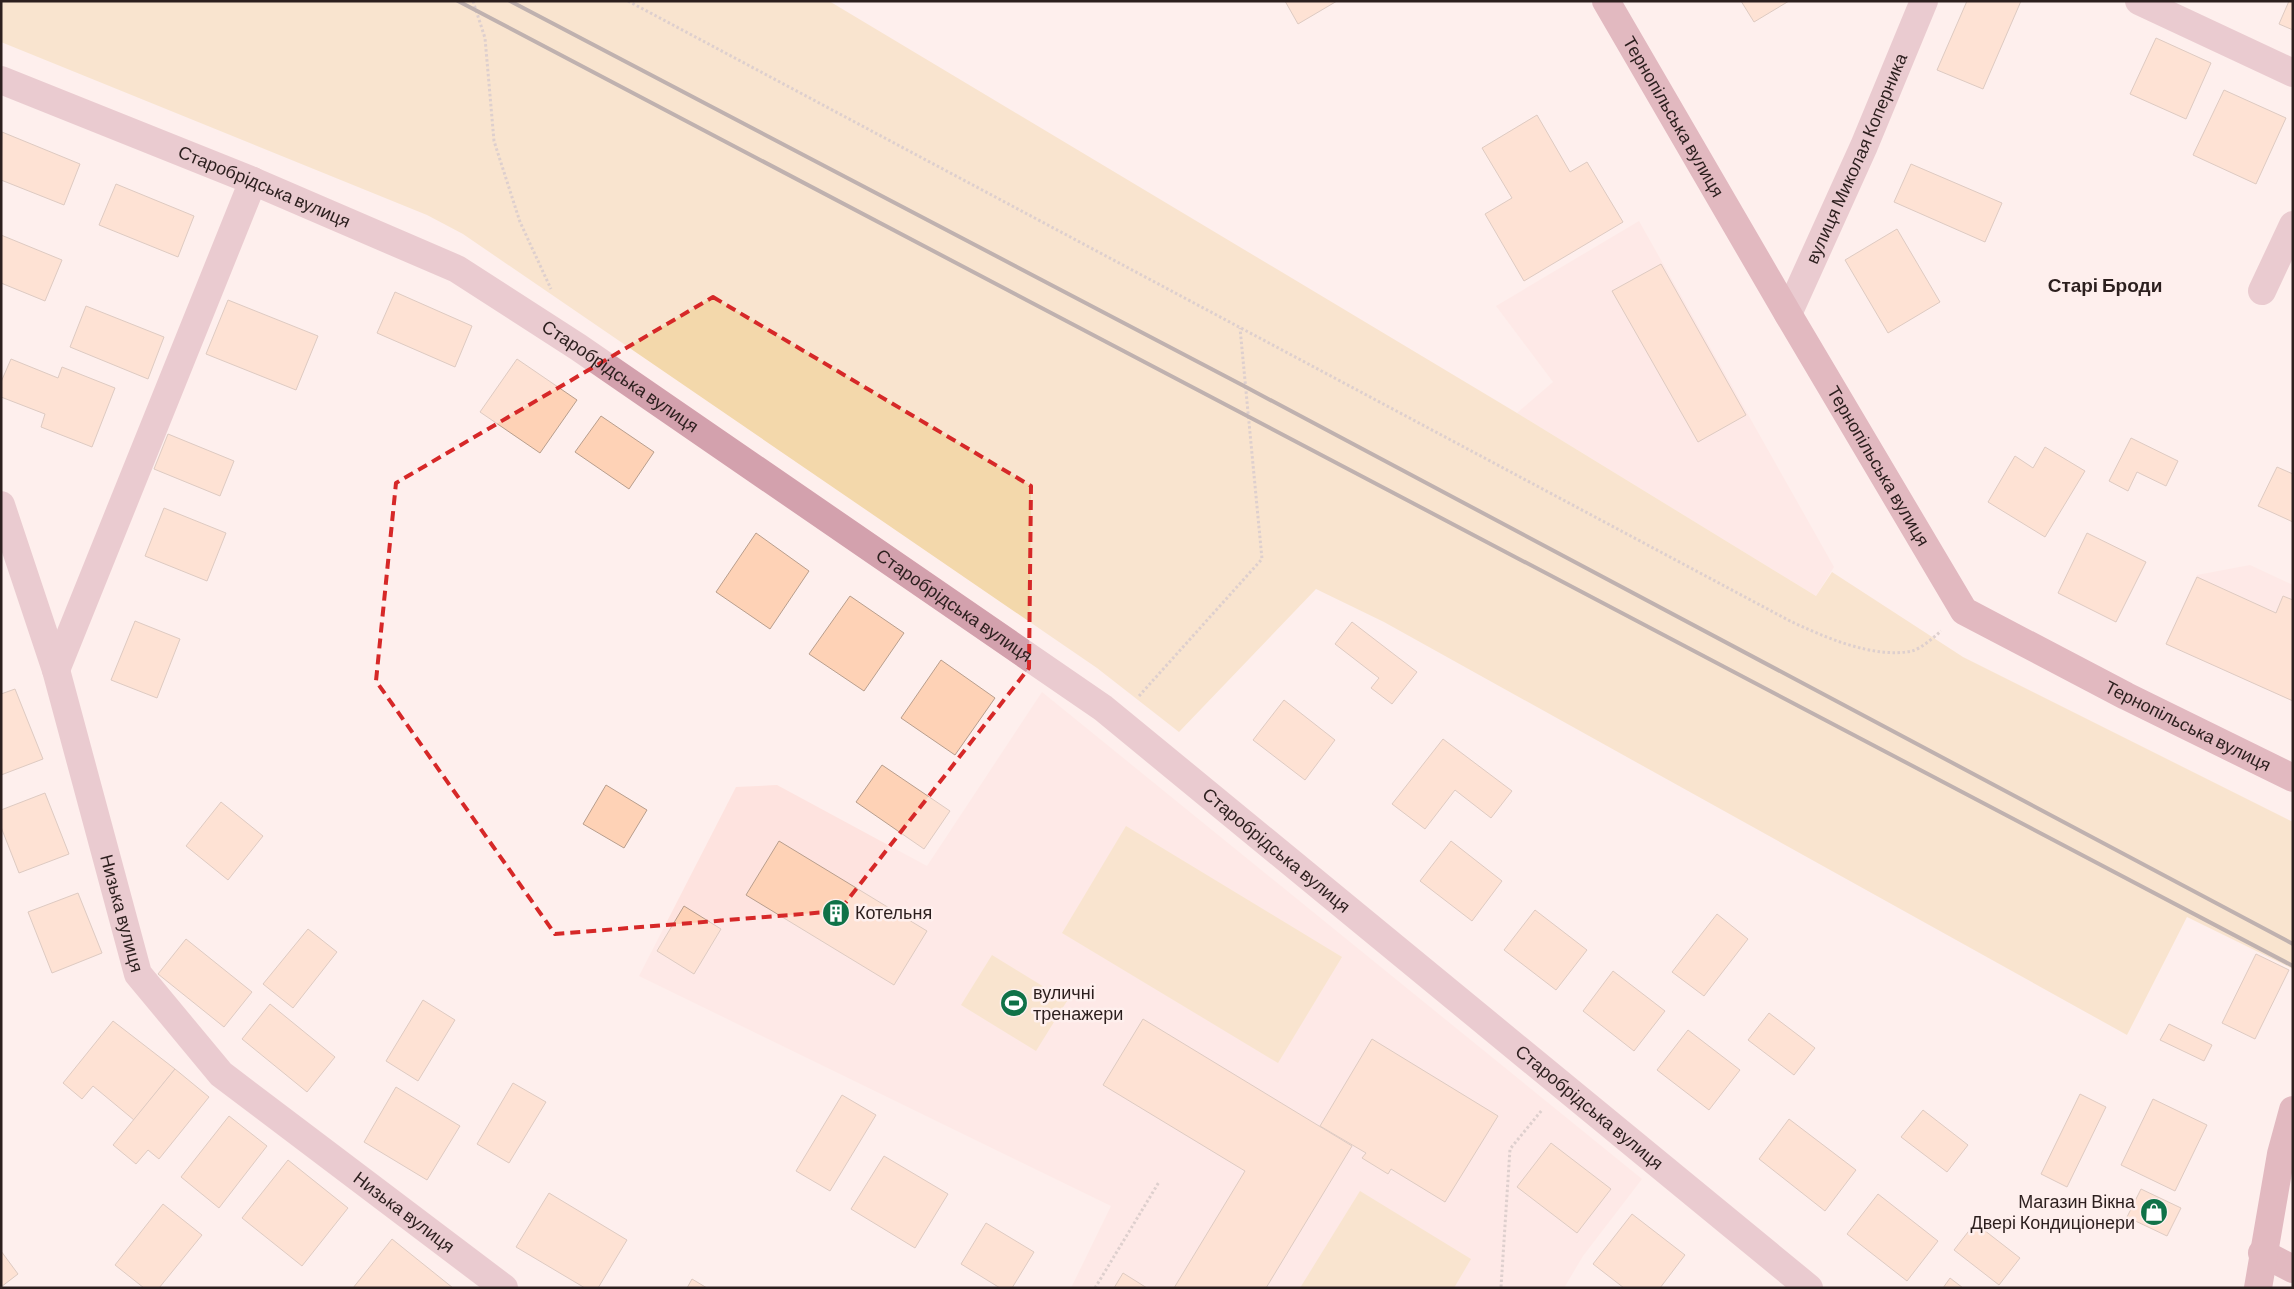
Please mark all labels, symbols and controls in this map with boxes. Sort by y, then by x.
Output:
street label: Тернопільська вулиця [1619,32,1730,201]
street label: вулиця Миколая Коперника [1800,49,1912,267]
street label: Старобрідська вулиця [175,140,354,232]
district label: Старі Броди [2048,273,2162,296]
street label: Старобрідська вулиця [538,315,703,437]
street label: Тернопільська вулиця [1823,382,1935,550]
street label: Старобрідська вулиця [872,543,1037,666]
street label: Тернопільська вулиця [2101,675,2275,775]
street label: Старобрідська вулиця [1199,782,1355,917]
street label: Низька вулиця [96,852,149,974]
building icon: Котельня [821,898,851,928]
place label: Котельня [855,901,932,923]
place label: вуличні тренажери [1033,981,1123,1024]
sports icon: вуличні тренажери [999,988,1029,1018]
street label: Старобрідська вулиця [1512,1040,1668,1174]
street label: Низька вулиця [350,1166,459,1257]
place label: Магазин Вікна Двері Кондиціонери [1970,1190,2136,1233]
shop icon: Магазин Вікна Двері Кондиціонери [2139,1197,2169,1227]

